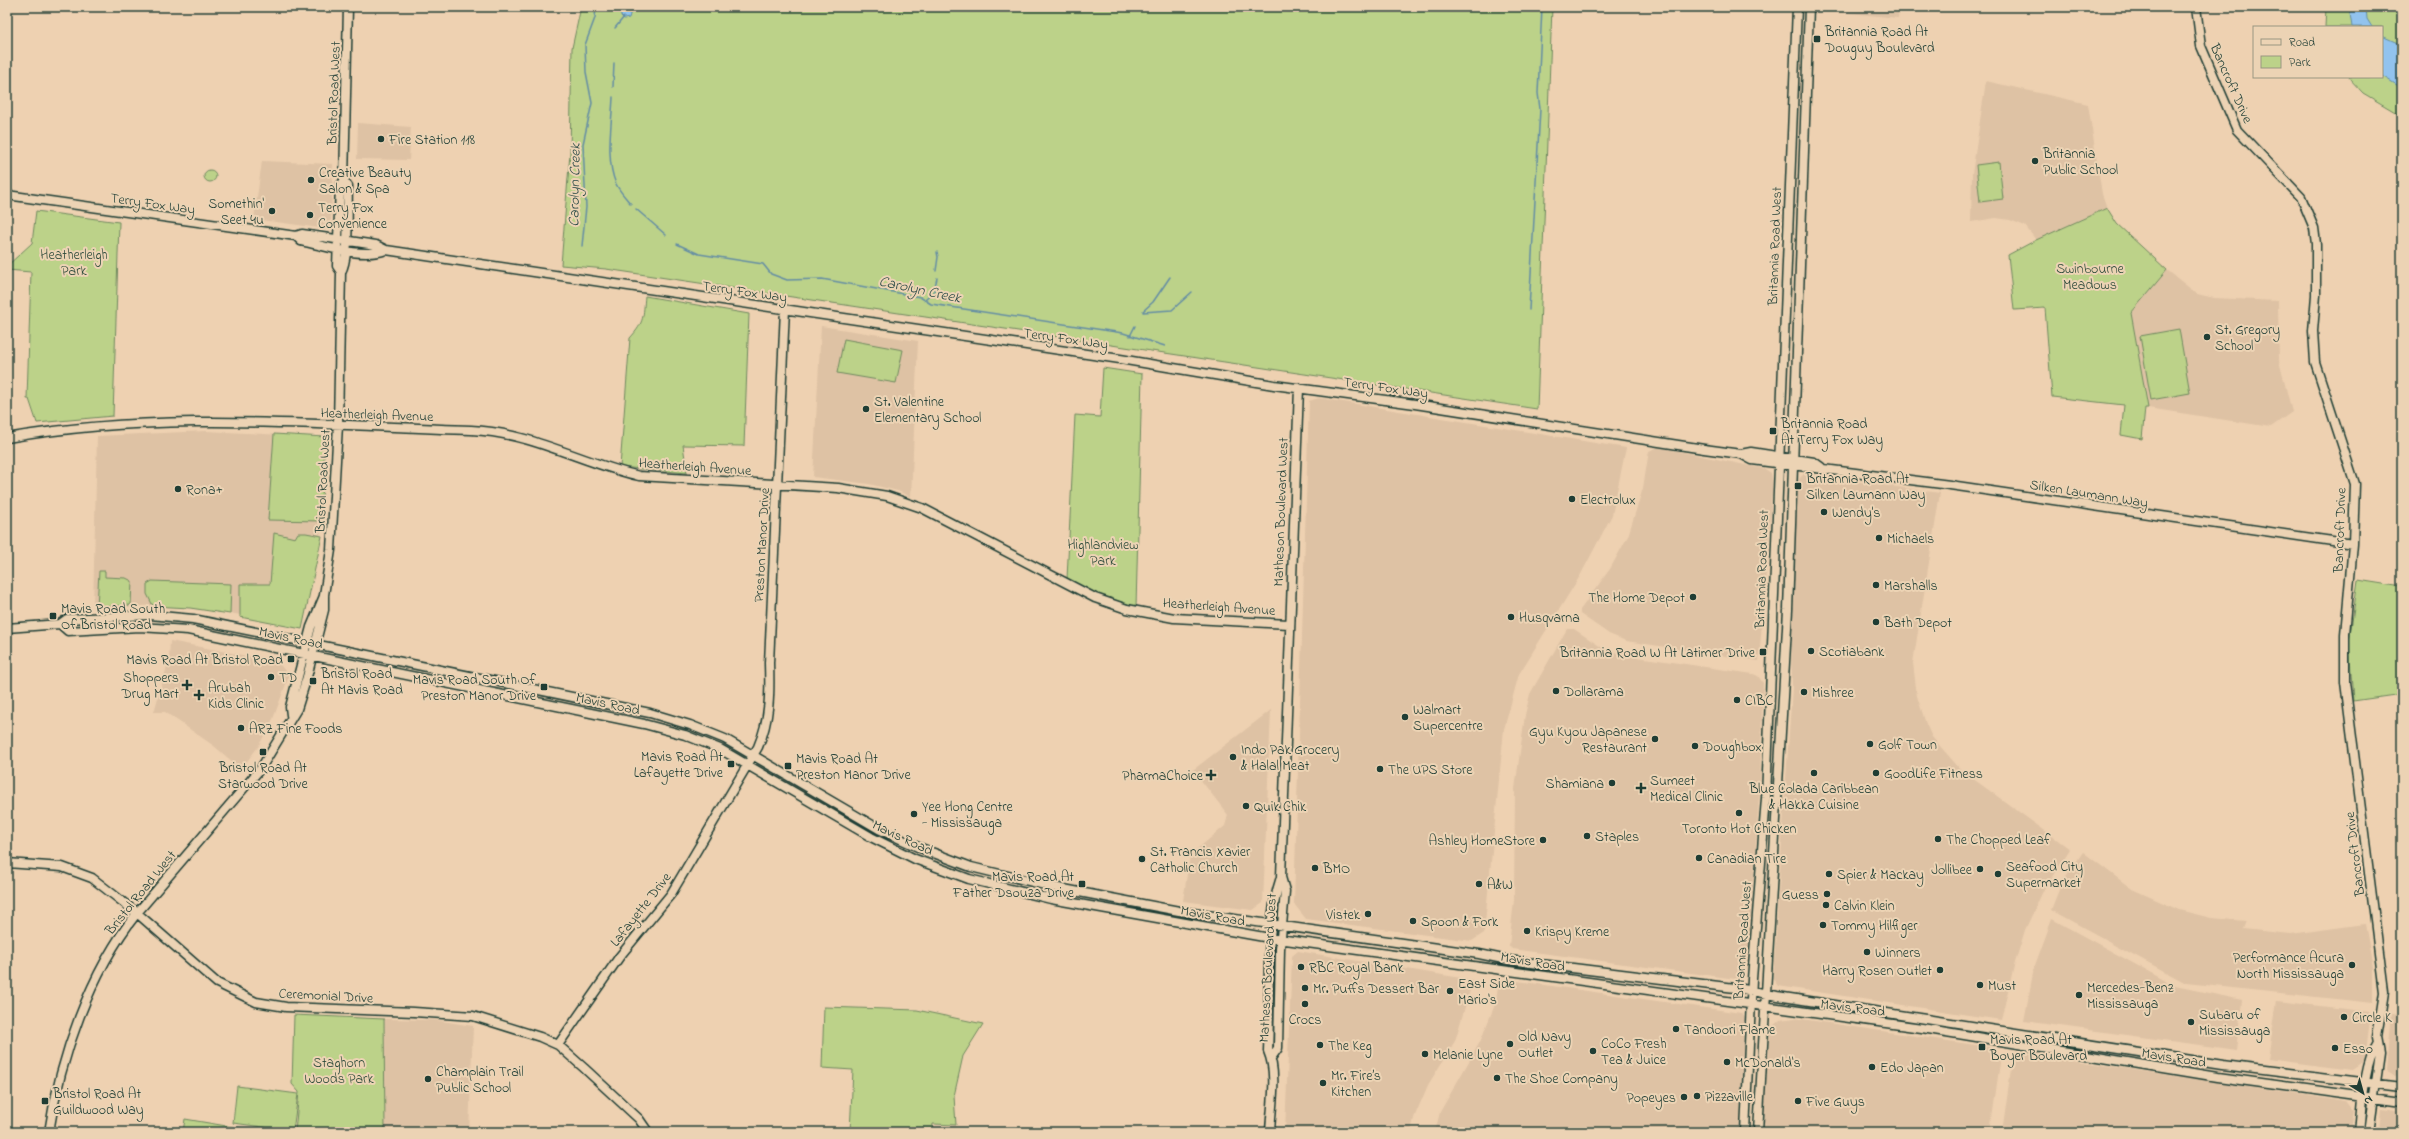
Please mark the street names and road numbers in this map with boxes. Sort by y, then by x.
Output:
street label: Bancroft Drive [2203,40,2258,127]
street label: Bristol Road West [322,41,347,146]
street label: Britannia Road West [1763,186,1788,307]
street label: Terry Fox Way [109,188,197,222]
street label: Terry Fox Way [701,276,789,310]
street label: Terry Fox Way [1022,323,1110,357]
street label: Terry Fox Way [1342,372,1430,406]
street label: Heatherleigh Avenue [320,403,434,429]
street label: Bristol Road West [310,428,337,534]
street label: Matheson Boulevard West [1268,437,1295,587]
street label: Heatherleigh Avenue [638,453,753,483]
street label: Silken Laumann Way [2028,475,2150,515]
street label: Bancroft Drive [2328,486,2353,574]
street label: Preston Manor Drive [749,487,776,603]
street label: Britannia Road West [1750,509,1775,630]
street label: Heatherleigh Avenue [1162,593,1277,623]
street label: Mavis Road [257,621,325,656]
street label: Mavis Road [574,687,642,722]
street label: Bancroft Drive [2340,810,2371,898]
street label: Mavis Road [868,815,936,862]
street label: Bristol Road West [100,846,182,941]
street label: Lafayette Drive [605,868,678,952]
street label: Britannia Road West [1729,880,1758,1001]
street label: Matheson Boulevard West [1254,893,1283,1043]
street label: Mavis Road [1179,900,1247,932]
street label: Mavis Road [1499,947,1567,978]
street label: Ceremonial Drive [278,984,375,1010]
street label: Mavis Road [1819,994,1887,1023]
street label: Mavis Road [2140,1043,2208,1074]

